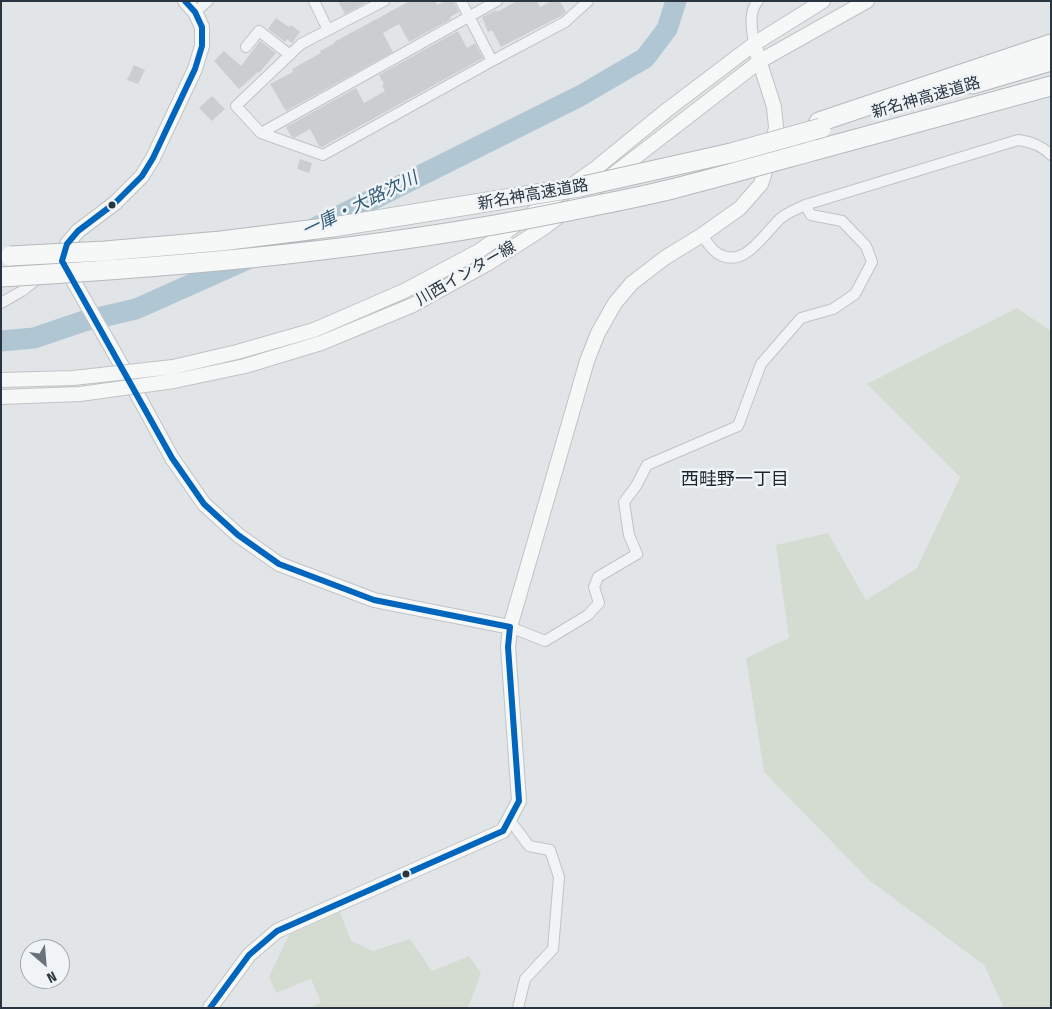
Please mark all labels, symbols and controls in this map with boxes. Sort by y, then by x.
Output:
street label: 新名神高速道路 [870,73,982,123]
water label: 一庫・大路次川 [299,168,421,242]
street label: 新名神高速道路 [476,176,590,214]
unlabelled marker [107,200,117,210]
street label: 川西インター線 [413,238,519,310]
district label: 西畦野一丁目 [681,469,789,491]
unlabelled marker [401,869,411,879]
north arrow [20,939,70,989]
text: N [44,967,59,986]

